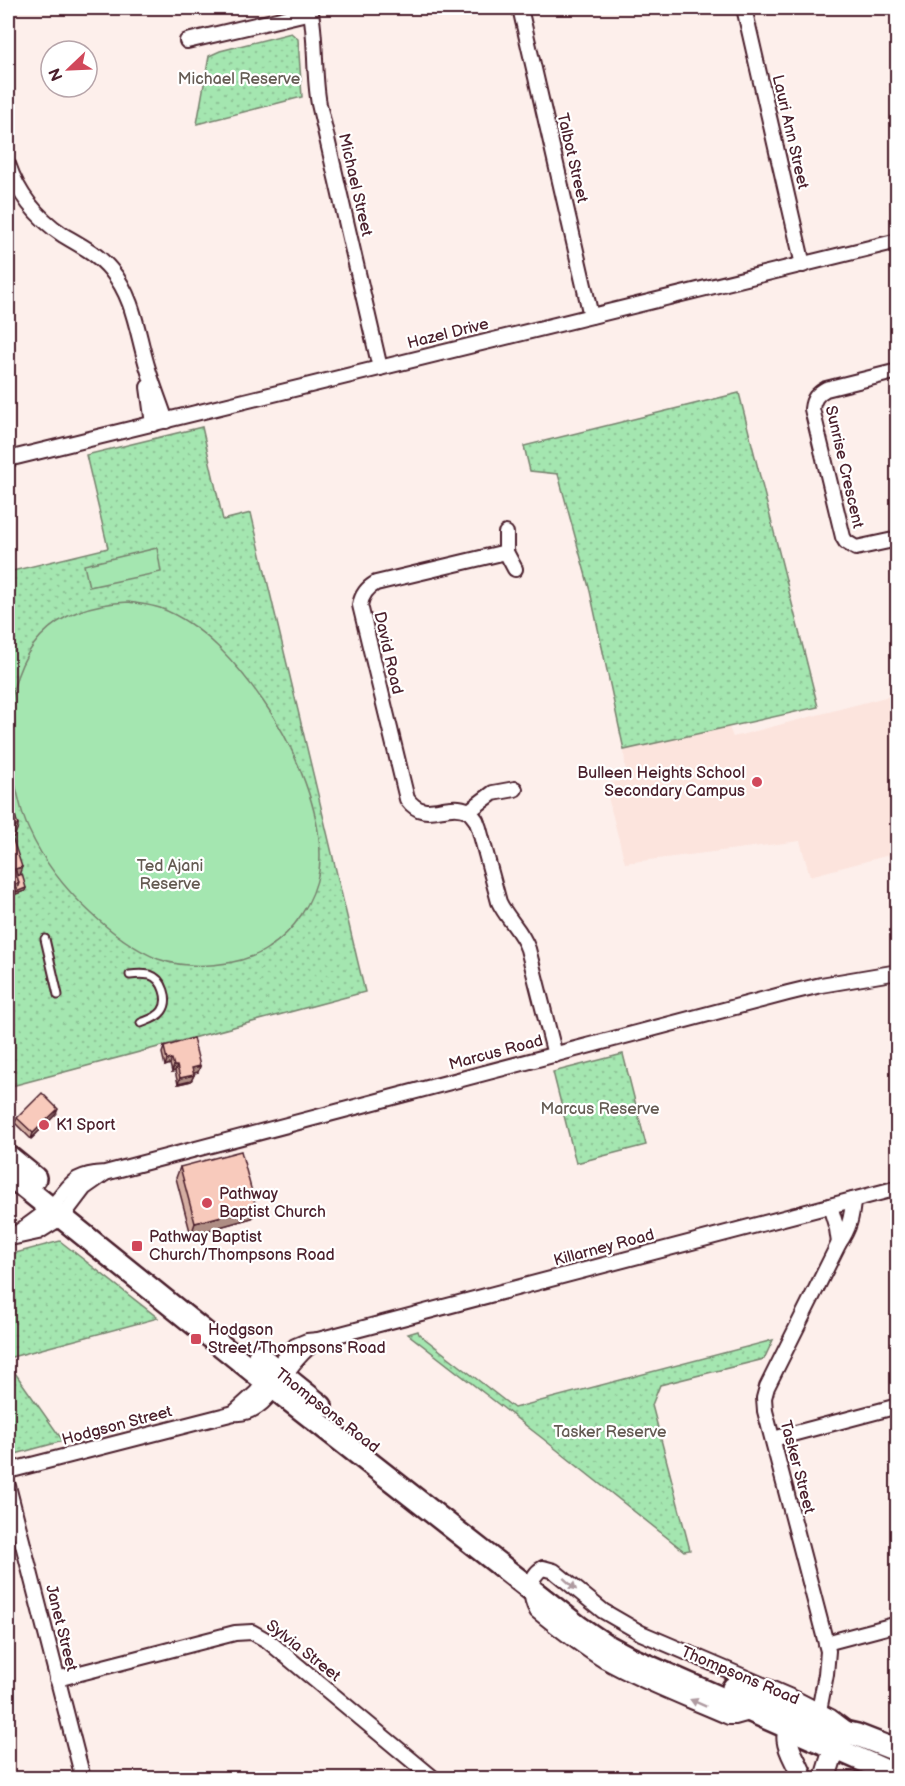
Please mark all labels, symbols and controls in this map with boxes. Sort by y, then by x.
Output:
north arrow [39,39,99,99]
text: N [45,65,68,84]
park label: Michael Reserve [178,70,301,89]
street label: Lauri Ann Street [768,73,812,191]
street label: Talbot Street [552,111,592,205]
street label: Michael Street [334,132,376,238]
street label: Hazel Drive [405,315,491,353]
street label: Sunrise Crescent [821,404,867,530]
street label: David Road [369,610,407,696]
place label: Bulleen Heights School Secondary Campus [577,764,745,801]
marker: Bulleen Heights School Secondary Campus [750,775,764,789]
park label: Ted Ajani Reserve [137,857,203,894]
street label: Marcus Road [447,1031,545,1075]
park label: Marcus Reserve [540,1100,660,1119]
place label: K1 Sport [56,1116,116,1135]
marker: K1 Sport [37,1118,51,1132]
place label: Pathway Baptist Church [219,1185,326,1222]
marker: Pathway Baptist Church [200,1196,214,1210]
street label: Killarney Road [552,1225,656,1271]
place label: Pathway Baptist Church/Thompsons Road [149,1228,335,1265]
marker: Pathway Baptist Church/Thompsons Road [130,1239,144,1253]
place label: Hodgson Street/Thompsons Road [208,1321,386,1358]
marker: Hodgson Street/Thompsons Road [189,1332,203,1346]
street label: Thompsons Road [271,1365,383,1457]
street label: Hodgson Street [60,1402,174,1450]
street label: Tasker Street [775,1418,819,1516]
park label: Tasker Reserve [553,1423,667,1442]
one-way arrow [562,1577,577,1590]
street label: Janet Street [41,1583,81,1673]
street label: Sylvia Street [262,1616,344,1686]
street label: Thompsons Road [678,1643,802,1709]
one-way arrow [688,1698,706,1708]

